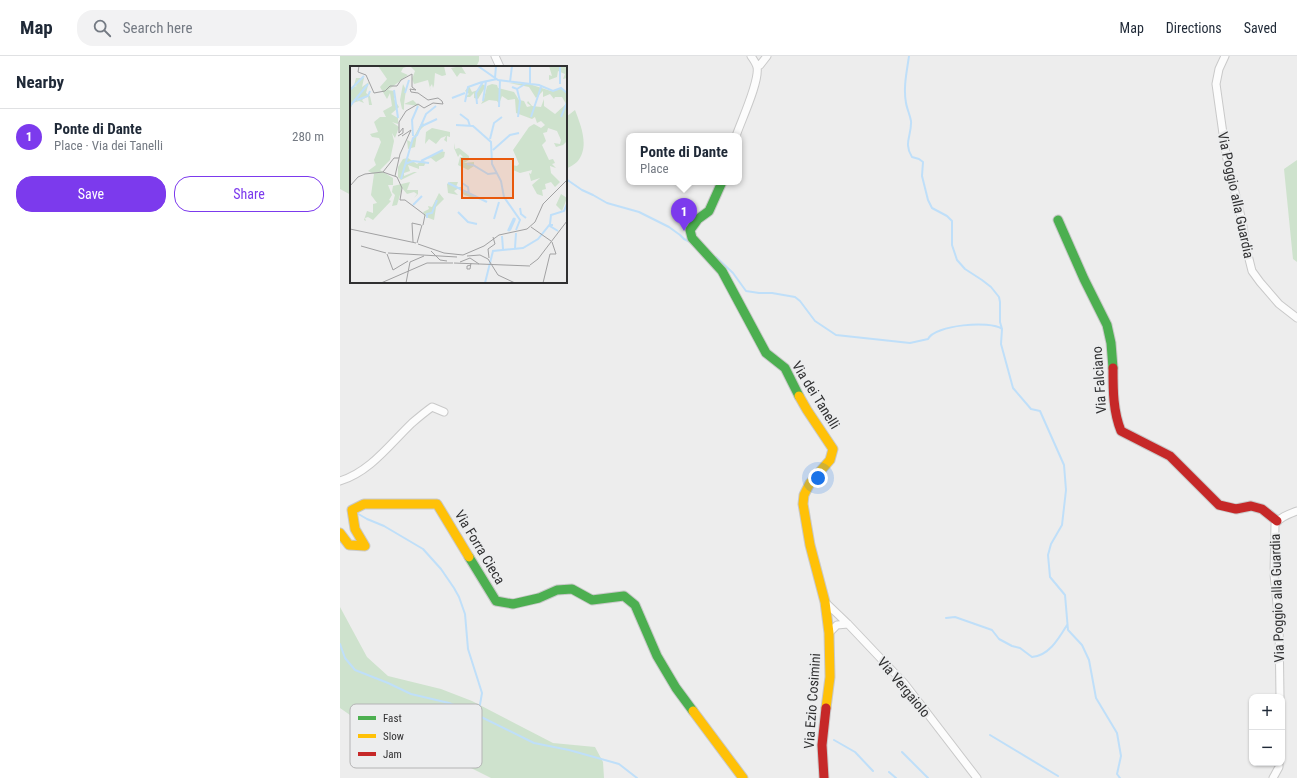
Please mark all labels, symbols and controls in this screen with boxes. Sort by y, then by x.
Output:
search box [77,10,357,46]
text: Map [20,16,53,39]
icon: search [91,17,113,39]
text: Search here [123,19,193,37]
text: Map [1120,20,1144,36]
text: Directions [1166,20,1222,36]
text: Saved [1244,20,1277,36]
inset map [350,66,567,283]
text: Nearby [16,72,64,92]
text: Ponte di Dante [54,120,142,138]
text: 1 [26,129,32,144]
text: 280 m [292,129,324,144]
street label: Via Poggio alla Guardia [1215,130,1257,260]
popup [626,133,742,185]
text: Place · Via dei Tanelli [54,138,163,153]
text: Ponte di Dante [640,143,728,161]
text: Place [640,161,669,176]
button: Save [16,176,166,212]
button: Share [174,176,324,212]
pin: 1 [671,198,697,231]
street label: Via Falciano [1089,346,1109,414]
street label: Via dei Tanelli [789,358,843,432]
your location [808,468,828,488]
street label: Via Forra Cieca [452,507,508,587]
street label: Via Poggio alla Guardia [1267,533,1287,663]
street label: Via Ezio Cosimini [801,653,823,749]
street label: Via Vergaiolo [874,654,934,720]
map controls [1249,694,1285,766]
button: + [1249,694,1285,730]
legend [350,704,482,768]
text: Fast [383,712,402,725]
text: Slow [383,730,404,743]
button: − [1249,730,1285,766]
text: Jam [383,748,402,761]

